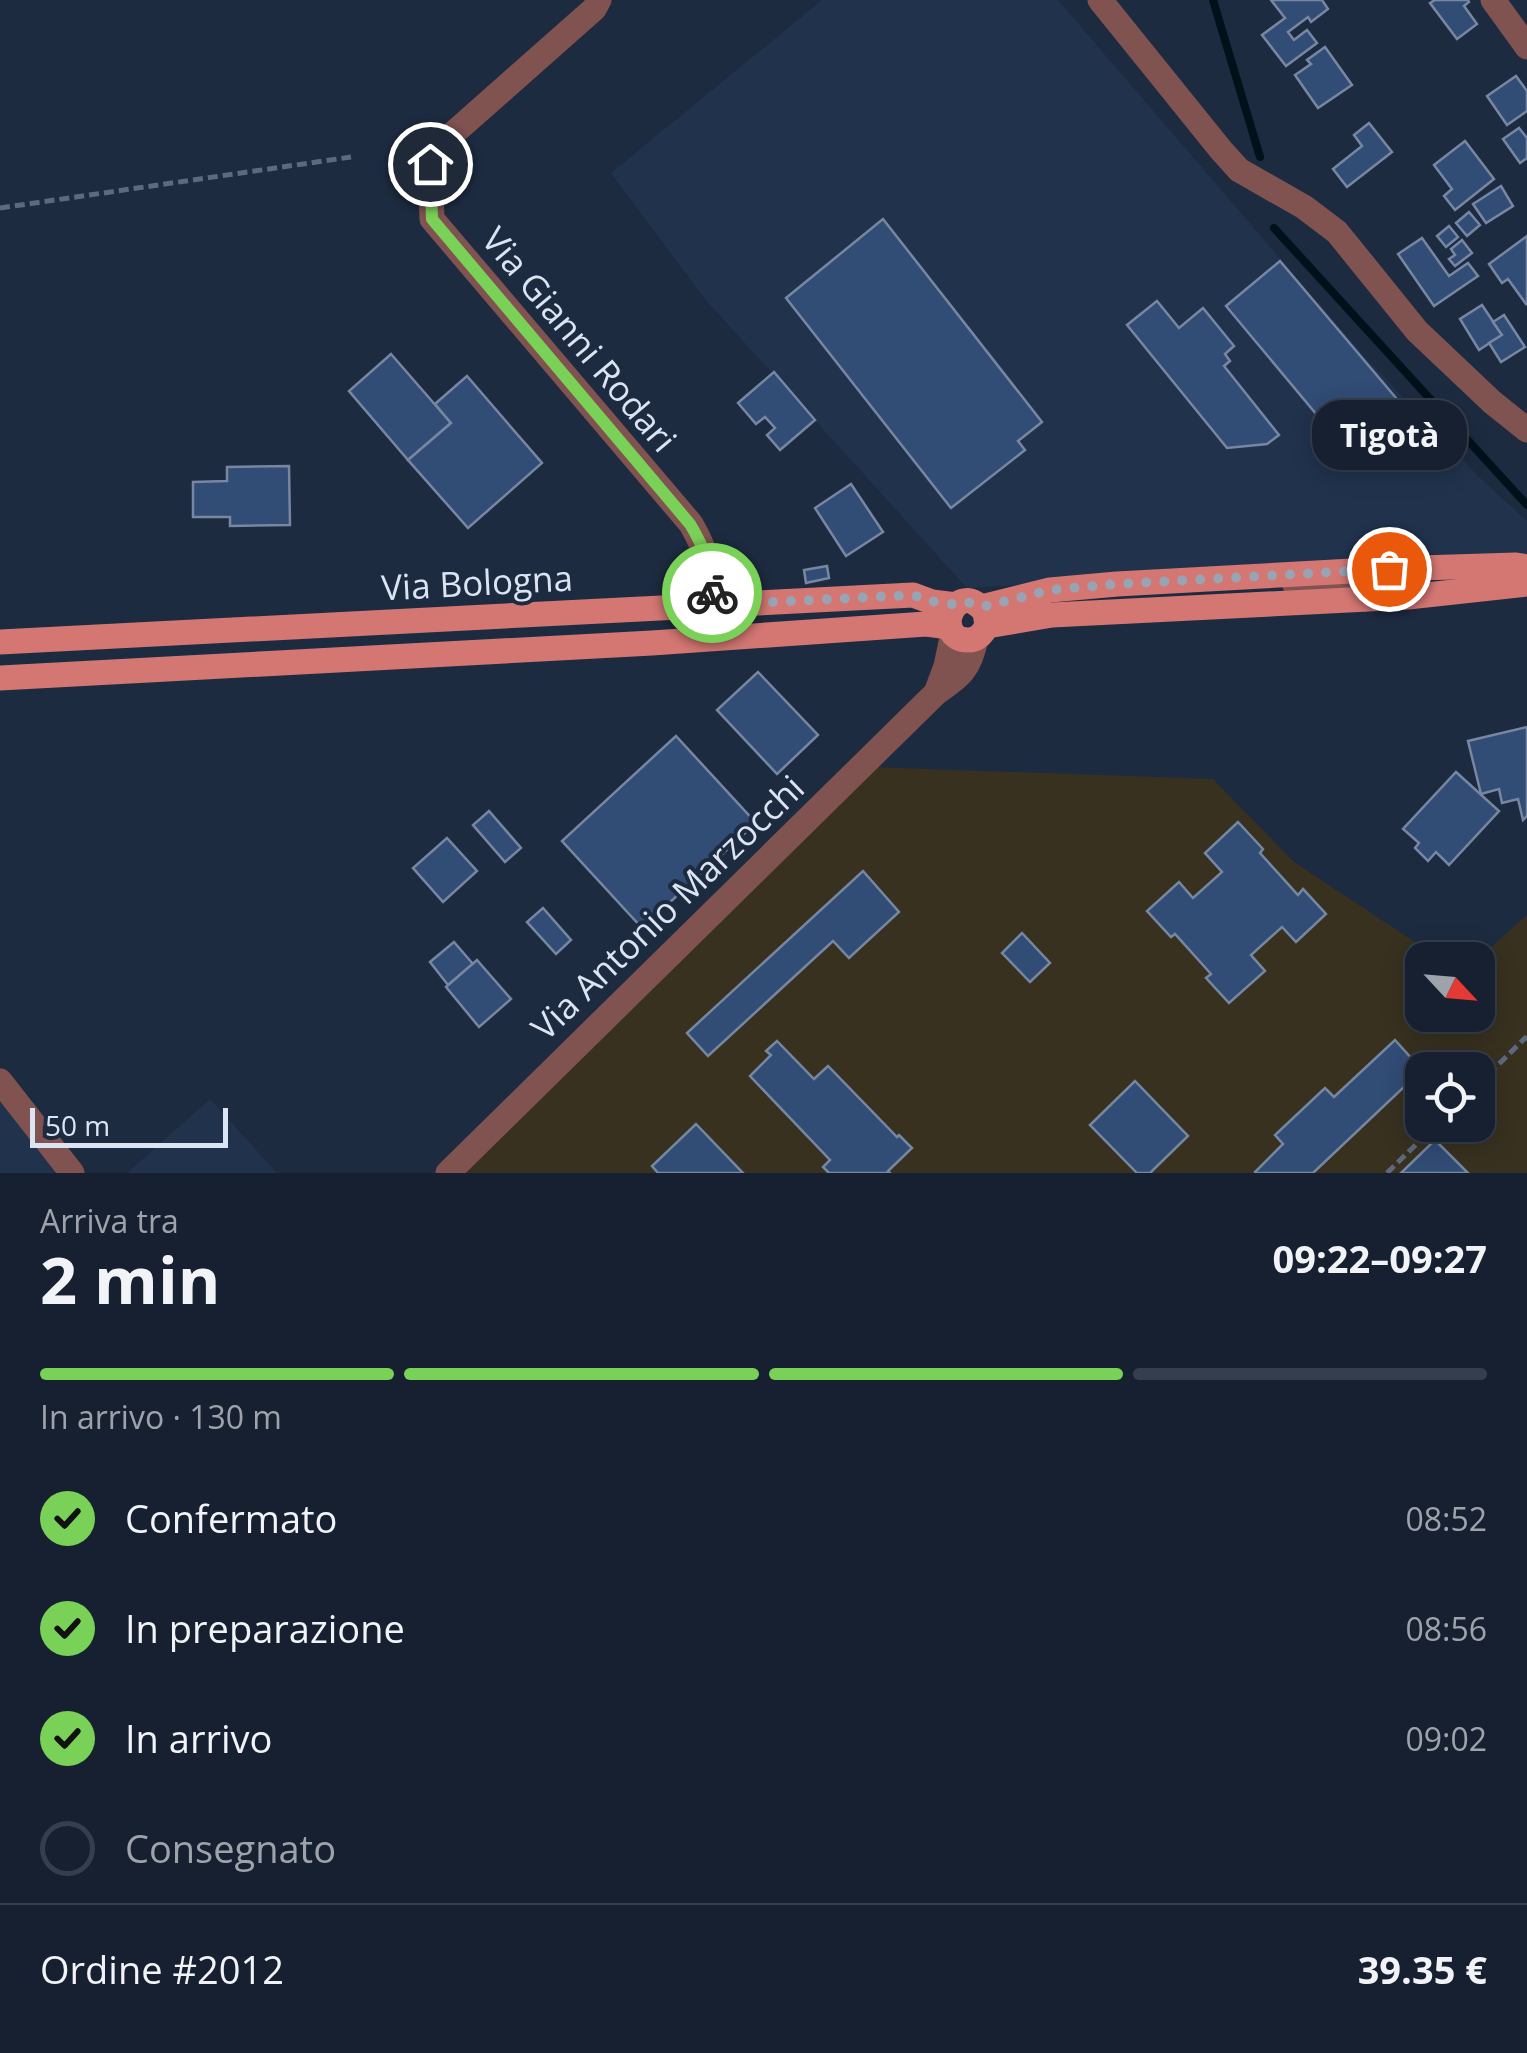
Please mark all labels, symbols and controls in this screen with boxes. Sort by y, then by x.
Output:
pin [388,122,473,207]
icon: home [403,137,458,192]
street label: Via Gianni Rodari [472,217,688,461]
callout: Tigotà [1312,399,1466,469]
text: Tigotà [1340,413,1439,456]
pin [1347,527,1432,612]
icon: bag [1362,542,1417,597]
courier [662,543,762,643]
street label: Via Bologna [380,554,574,610]
icon: bike [685,566,740,621]
street label: Via Antonio Marzocchi [520,764,814,1050]
north arrow [1405,942,1495,1032]
map controls [1405,942,1495,1142]
button: locate [1405,1052,1495,1142]
scale bar [30,1103,228,1148]
text: 50 m [45,1106,110,1144]
text: Arriva tra [40,1199,179,1242]
text: 09:22–09:27 [1273,1232,1487,1284]
text: 2 min [40,1235,220,1323]
text: In arrivo · 130 m [40,1395,282,1438]
icon: check [40,1491,95,1546]
text: Confermato [125,1492,337,1544]
text: 08:52 [1405,1497,1487,1540]
icon: check [40,1601,95,1656]
text: In preparazione [125,1602,405,1654]
text: 08:56 [1405,1607,1487,1650]
icon: check [40,1711,95,1766]
text: In arrivo [125,1712,272,1764]
text: 09:02 [1405,1717,1487,1760]
text: Consegnato [125,1822,336,1874]
text: Ordine #2012 [40,1943,284,1995]
text: 39.35 € [1358,1943,1487,1995]

